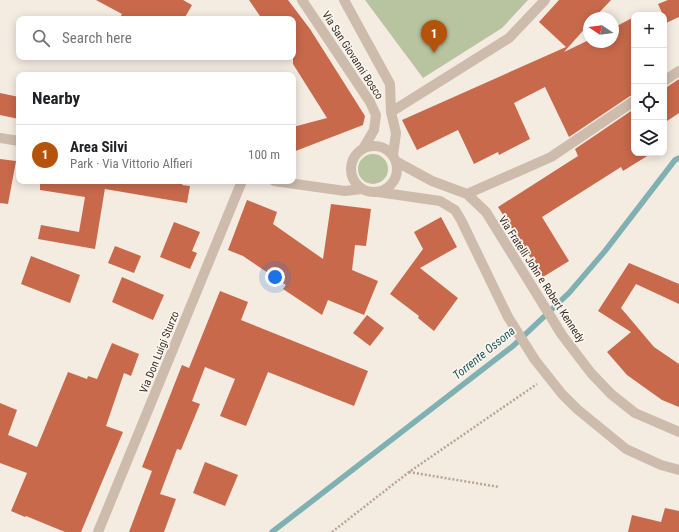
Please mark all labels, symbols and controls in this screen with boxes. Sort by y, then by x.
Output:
street label: Via San Giovanni Bosco [319,9,386,102]
north arrow [583,12,619,48]
map controls [631,12,667,156]
button: + [631,12,667,48]
search box [16,16,296,60]
pin: 1 [421,20,447,53]
icon: search [30,27,52,49]
text: Search here [62,29,132,47]
button: − [631,48,667,84]
button: locate [631,84,667,120]
text: Nearby [32,88,80,108]
button: layers [631,120,667,156]
text: Area Silvi [70,138,128,156]
text: 1 [42,147,48,162]
text: 100 m [248,147,280,162]
text: Park · Via Vittorio Alfieri [70,156,193,171]
street label: Via Fratelli John e Robert Kennedy [496,213,588,345]
your location [265,267,285,287]
street label: Via Don Luigi Sturzo [137,309,182,395]
water label: Torrente Ossona [450,324,518,382]

